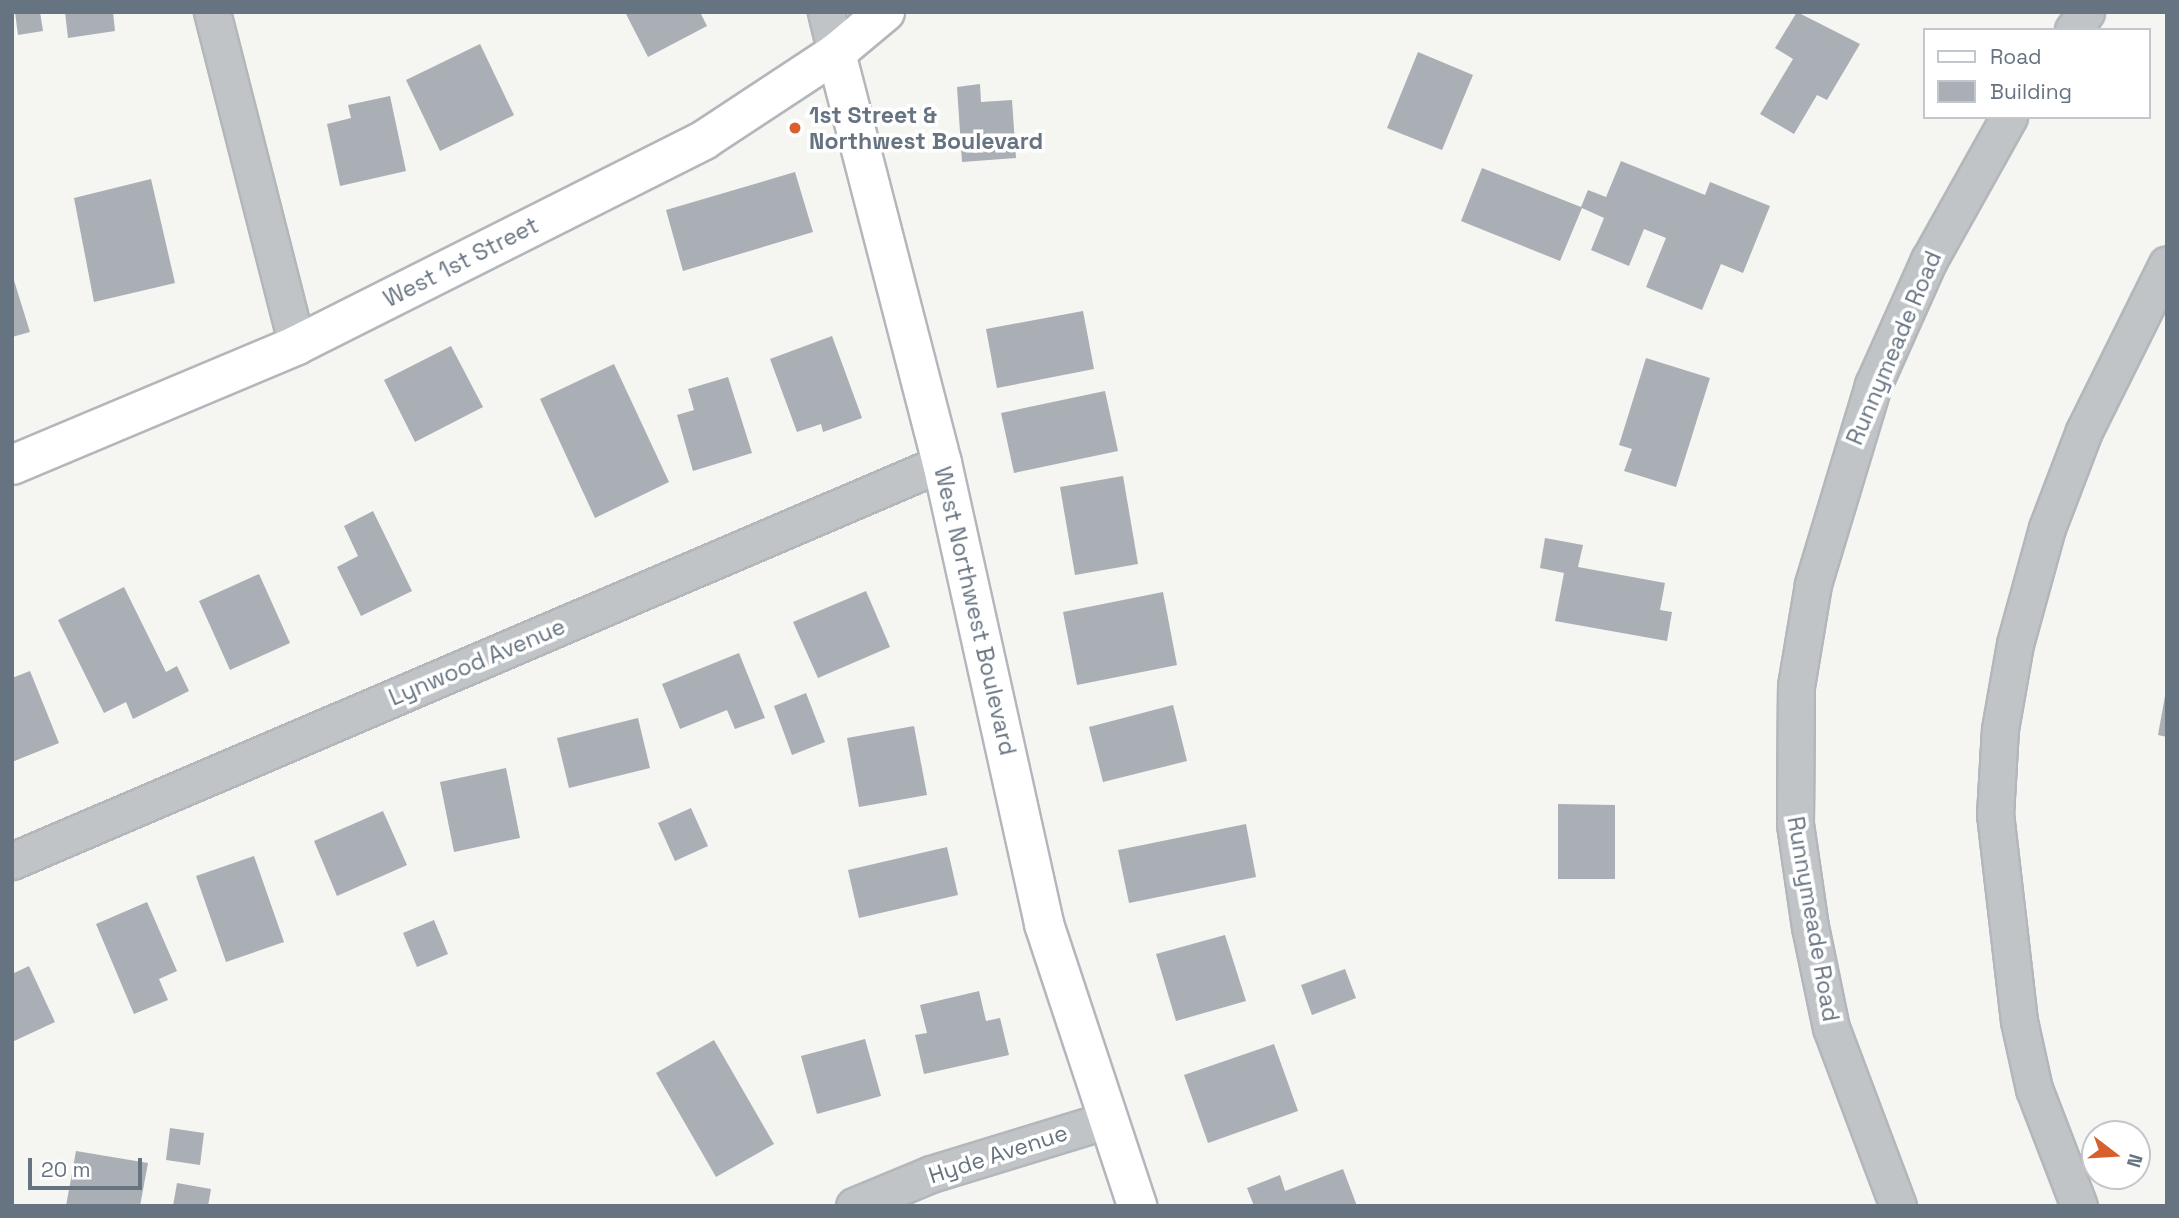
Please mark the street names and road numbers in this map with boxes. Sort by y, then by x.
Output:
street label: West 1st Street [379,211,543,313]
street label: Runnymeade Road [1841,247,1947,449]
street label: West Northwest Boulevard [928,464,1022,758]
street label: Lynwood Avenue [385,612,569,712]
street label: Runnymeade Road [1781,814,1845,1024]
street label: Hyde Avenue [925,1119,1071,1189]

